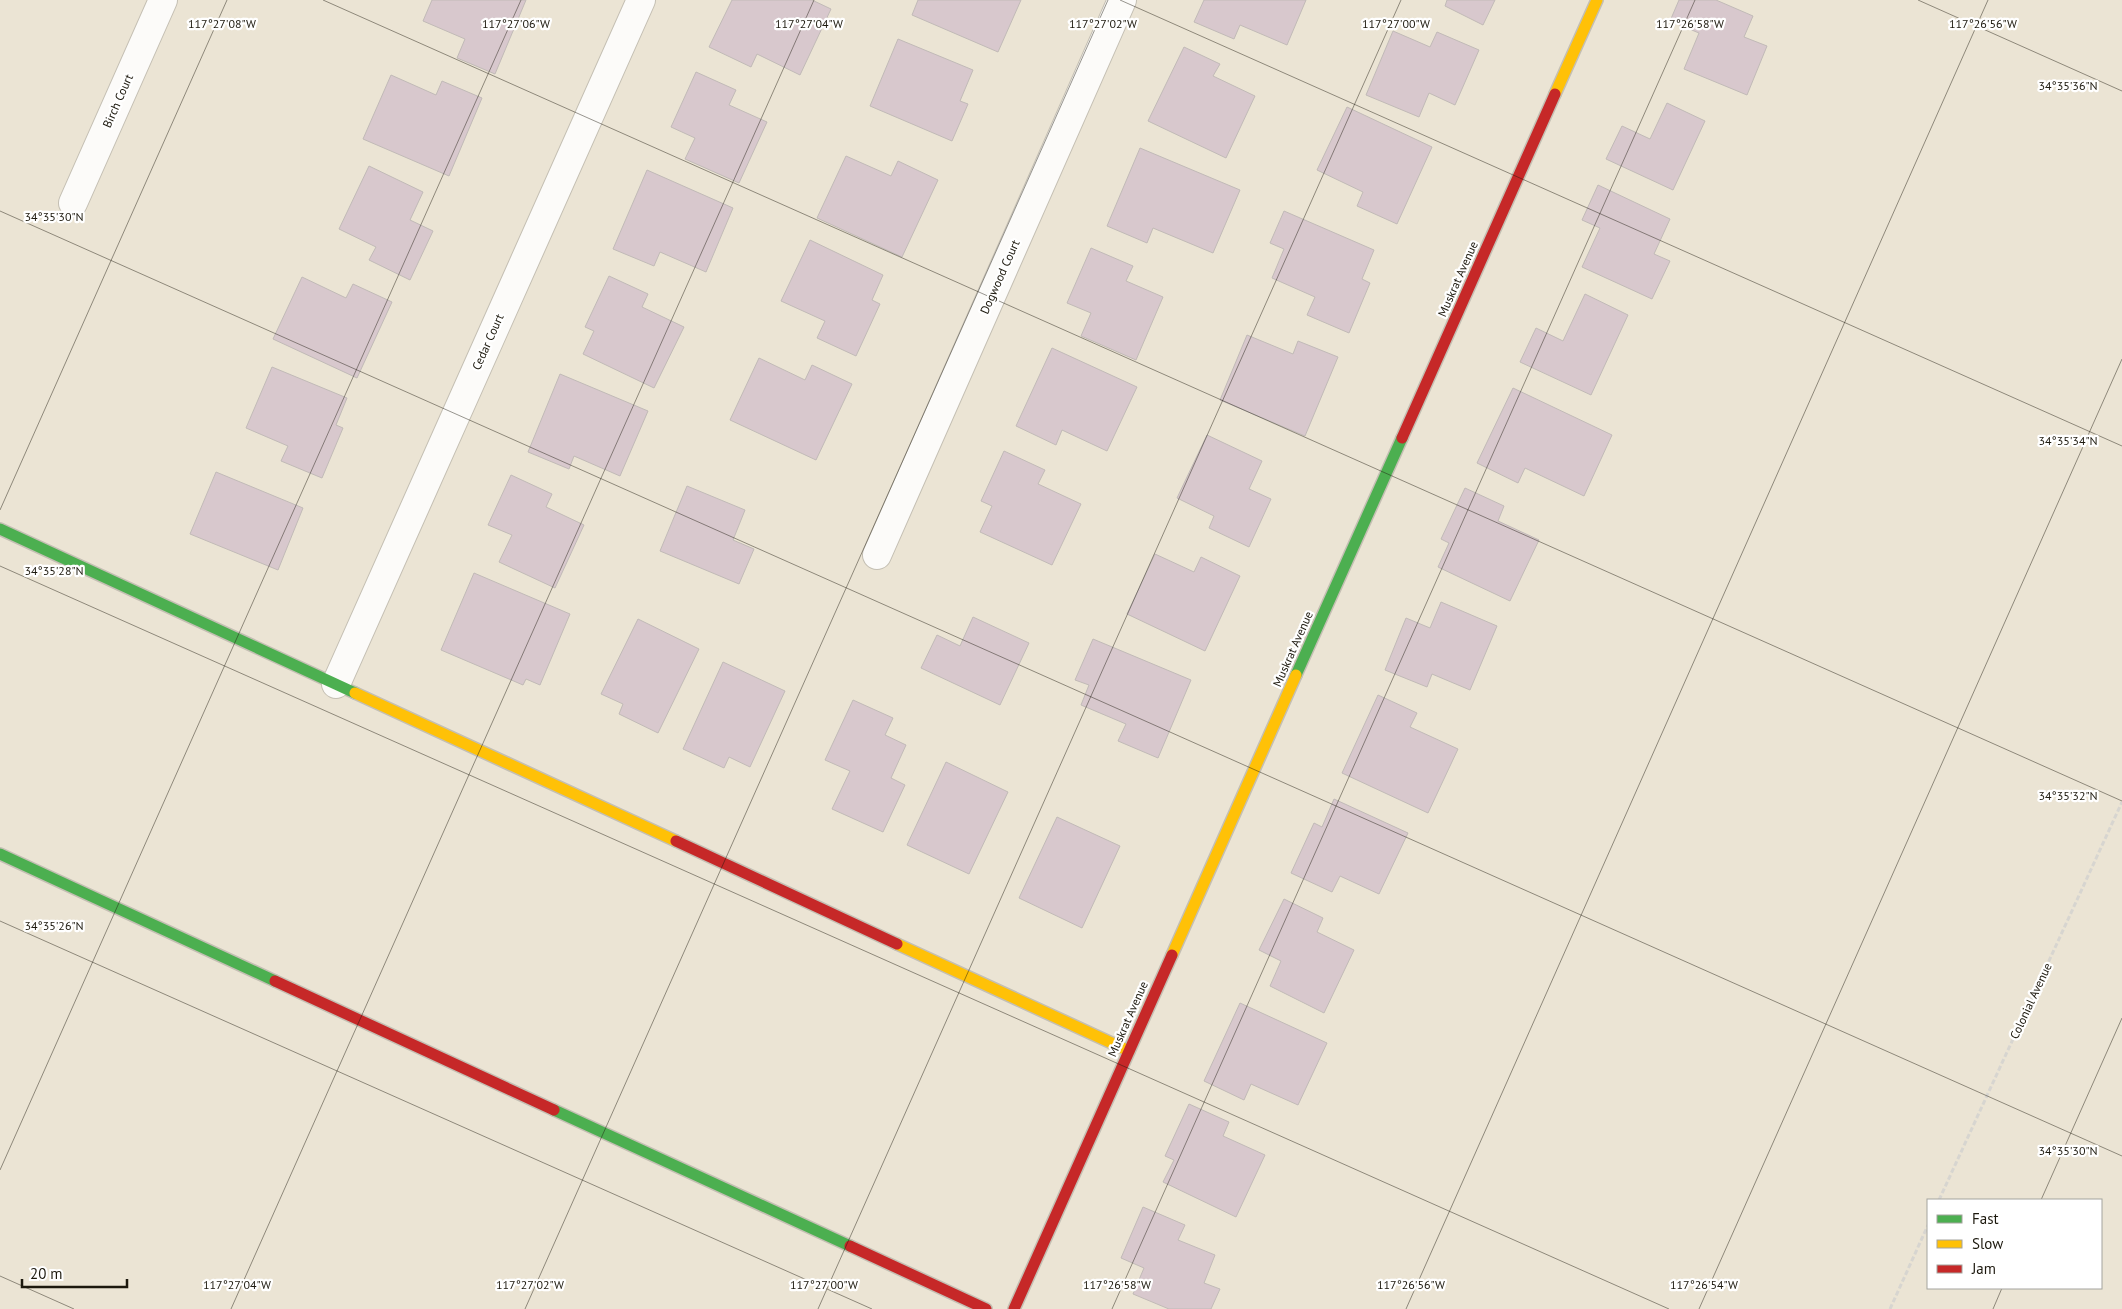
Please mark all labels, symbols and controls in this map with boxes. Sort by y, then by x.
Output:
text: 117°27'08"W [188,16,256,31]
text: 117°27'06"W [482,16,550,31]
text: 117°27'04"W [775,16,843,31]
text: 117°27'02"W [1069,16,1137,31]
text: 117°27'00"W [1362,16,1430,31]
text: 117°26'58"W [1656,16,1724,31]
text: 117°26'56"W [1949,16,2017,31]
street label: Birch Court [99,72,136,130]
text: 34°35'36"N [2038,78,2098,93]
text: 34°35'30"N [24,209,84,224]
street label: Dogwood Court [976,237,1023,316]
street label: Muskrat Avenue [1434,239,1481,319]
street label: Cedar Court [468,311,507,372]
text: 34°35'34"N [2038,433,2098,448]
text: 34°35'28"N [24,563,84,578]
street label: Muskrat Avenue [1269,609,1316,689]
text: 34°35'32"N [2038,788,2098,803]
text: 34°35'26"N [24,918,84,933]
street label: Colonial Avenue [2006,960,2055,1041]
street label: Muskrat Avenue [1104,979,1151,1059]
text: 34°35'30"N [2038,1143,2098,1158]
legend [1927,1199,2102,1289]
text: Fast [1972,1209,1999,1228]
text: Slow [1972,1234,2003,1253]
scale bar [22,1256,128,1288]
text: Jam [1971,1259,1996,1278]
text: 20 m [30,1264,63,1283]
text: 117°27'04"W [203,1277,271,1292]
text: 117°27'02"W [496,1277,564,1292]
text: 117°27'00"W [790,1277,858,1292]
text: 117°26'58"W [1083,1277,1151,1292]
text: 117°26'56"W [1377,1277,1445,1292]
text: 117°26'54"W [1670,1277,1738,1292]

